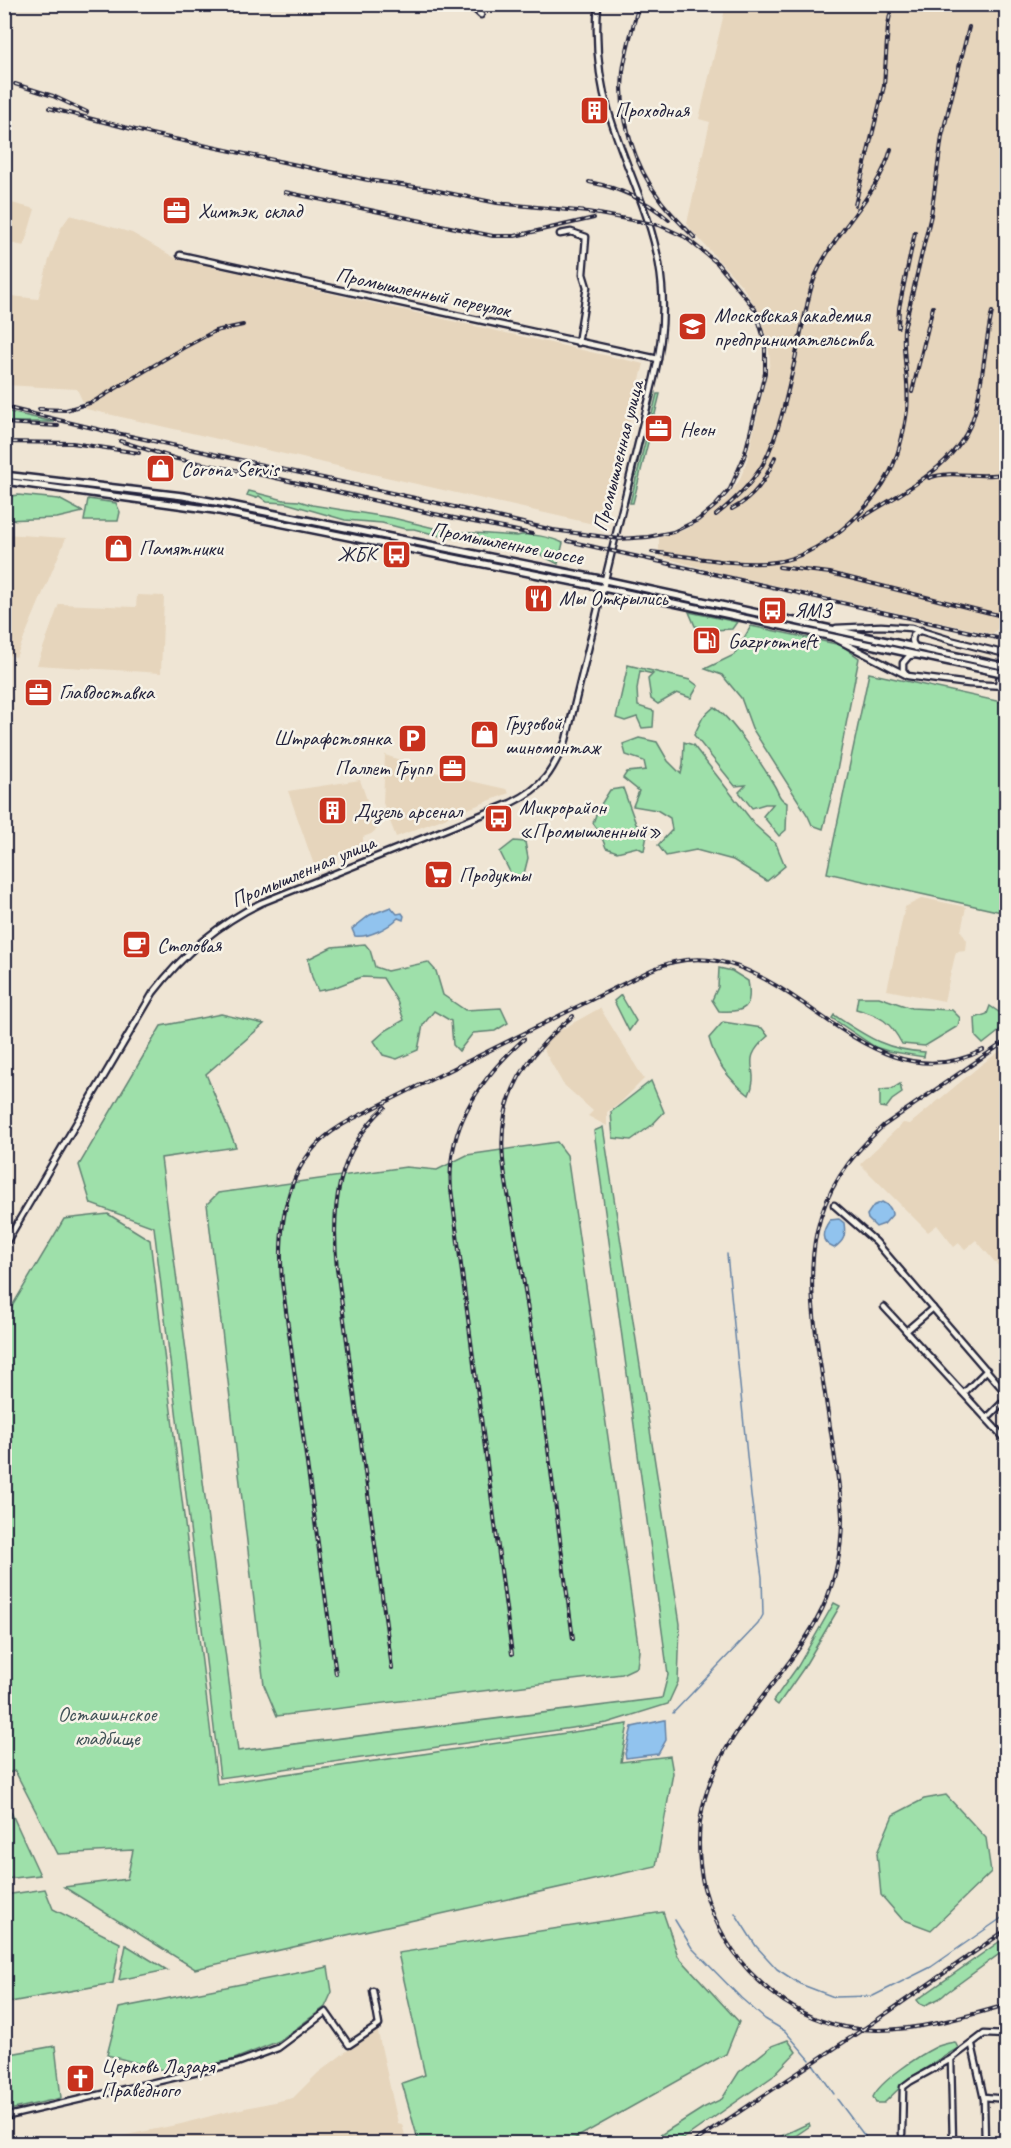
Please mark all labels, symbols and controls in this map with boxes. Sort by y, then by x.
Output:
building icon: Проходная [578,94,610,126]
place label: Проходная [615,97,691,123]
office icon: Химтэк, склад [161,195,193,227]
place label: Химтэк, склад [198,198,304,224]
street label: Промышленный переулок [334,261,515,324]
place label: Московская академия предпринимательства [714,302,875,352]
school or university icon: Московская академия предпринимательства [677,311,709,343]
street label: Промышленная улица [587,376,650,534]
office icon: Неон [643,413,675,445]
place label: Неон [680,416,716,442]
shop icon: Corona Servis [144,453,176,485]
place label: Corona Servis [181,456,280,482]
street label: Промышленное шоссе [429,516,586,571]
shop icon: Памятники [102,532,134,564]
place label: Памятники [139,535,224,561]
bus stop icon: ЖБК [381,538,413,570]
place label: ЖБК [337,541,380,567]
restaurant icon: Мы Открылись [522,582,554,614]
place label: Мы Открылись [559,585,669,611]
bus stop icon: ЯМЗ [757,594,789,626]
place label: ЯМЗ [794,597,834,623]
fuel station icon: Gazpromneft [691,625,723,657]
place label: Gazpromneft [728,628,819,654]
office icon: Главдоставка [22,676,54,708]
place label: Главдоставка [59,679,156,705]
place label: Грузовой шиномонтаж [505,710,602,760]
shop icon: Грузовой шиномонтаж [468,719,500,751]
parking icon: Штрафстоянка [396,722,428,754]
place label: Штрафстоянка [274,725,393,751]
office icon: Паллет Групп [437,752,469,784]
place label: Паллет Групп [335,755,433,781]
place label: Микрорайон «Промышленный» [519,794,662,844]
building icon: Дизель арсенал [317,795,349,827]
place label: Дизель арсенал [354,798,464,825]
bus stop icon: Микрорайон «Промышленный» [482,803,514,835]
street label: Промышленная улица [227,828,381,913]
supermarket icon: Продукты [422,859,454,891]
place label: Продукты [459,862,532,888]
cafe icon: Столовая [120,929,152,961]
place label: Столовая [157,932,223,958]
park label: Осташинское кладбище [58,1701,158,1751]
place label: Церковь Лазаря Праведного [101,2053,216,2103]
church icon: Церковь Лазаря Праведного [64,2062,96,2094]

